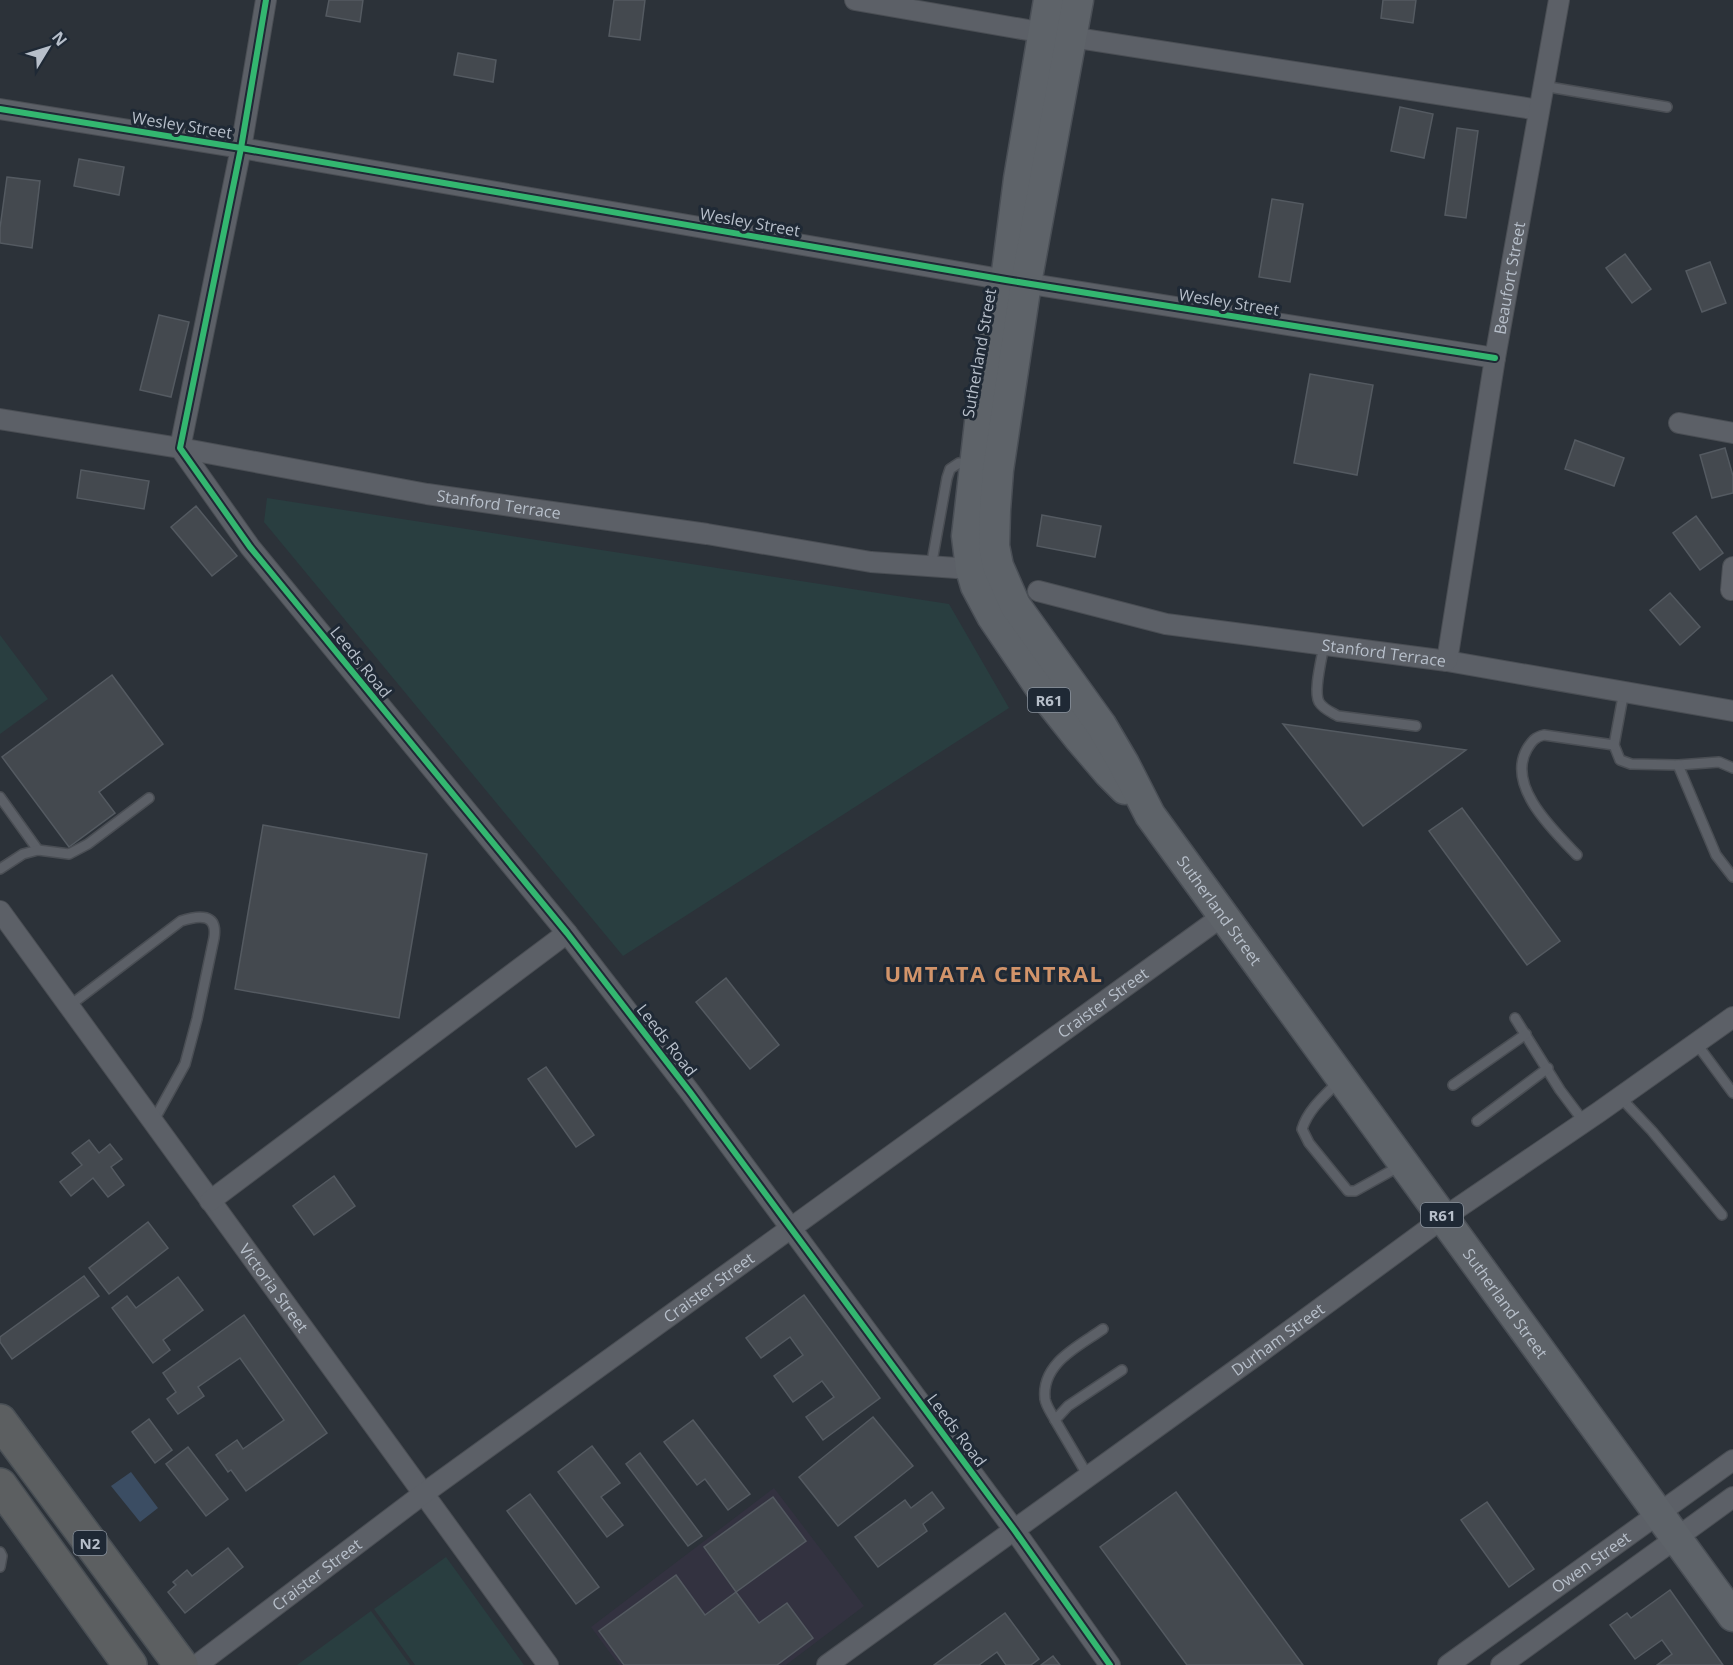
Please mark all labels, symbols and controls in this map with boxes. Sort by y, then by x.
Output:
north arrow [18,18,78,78]
text: N [47,27,72,51]
street label: Wesley Street [130,106,234,144]
street label: Wesley Street [698,202,802,242]
street label: Beaufort Street [1488,220,1530,336]
street label: Wesley Street [1177,283,1281,321]
street label: Sutherland Street [957,286,1001,419]
street label: Stanford Terrace [435,485,562,524]
street label: Leeds Road [325,622,397,702]
street label: Stanford Terrace [1320,634,1447,672]
road number: R61 [1028,688,1070,712]
street label: Sutherland Street [1172,851,1267,970]
district label: UMTATA CENTRAL [884,958,1104,988]
street label: Craister Street [1053,962,1153,1043]
street label: Leeds Road [632,999,702,1081]
road number: R61 [1421,1203,1463,1227]
street label: Victoria Street [234,1239,314,1337]
street label: Sutherland Street [1458,1244,1553,1363]
street label: Craister Street [659,1247,759,1328]
street label: Durham Street [1227,1298,1329,1381]
street label: Leeds Road [922,1389,992,1471]
street label: Owen Street [1547,1526,1635,1598]
road number: N2 [74,1531,106,1555]
street label: Craister Street [267,1533,366,1616]

